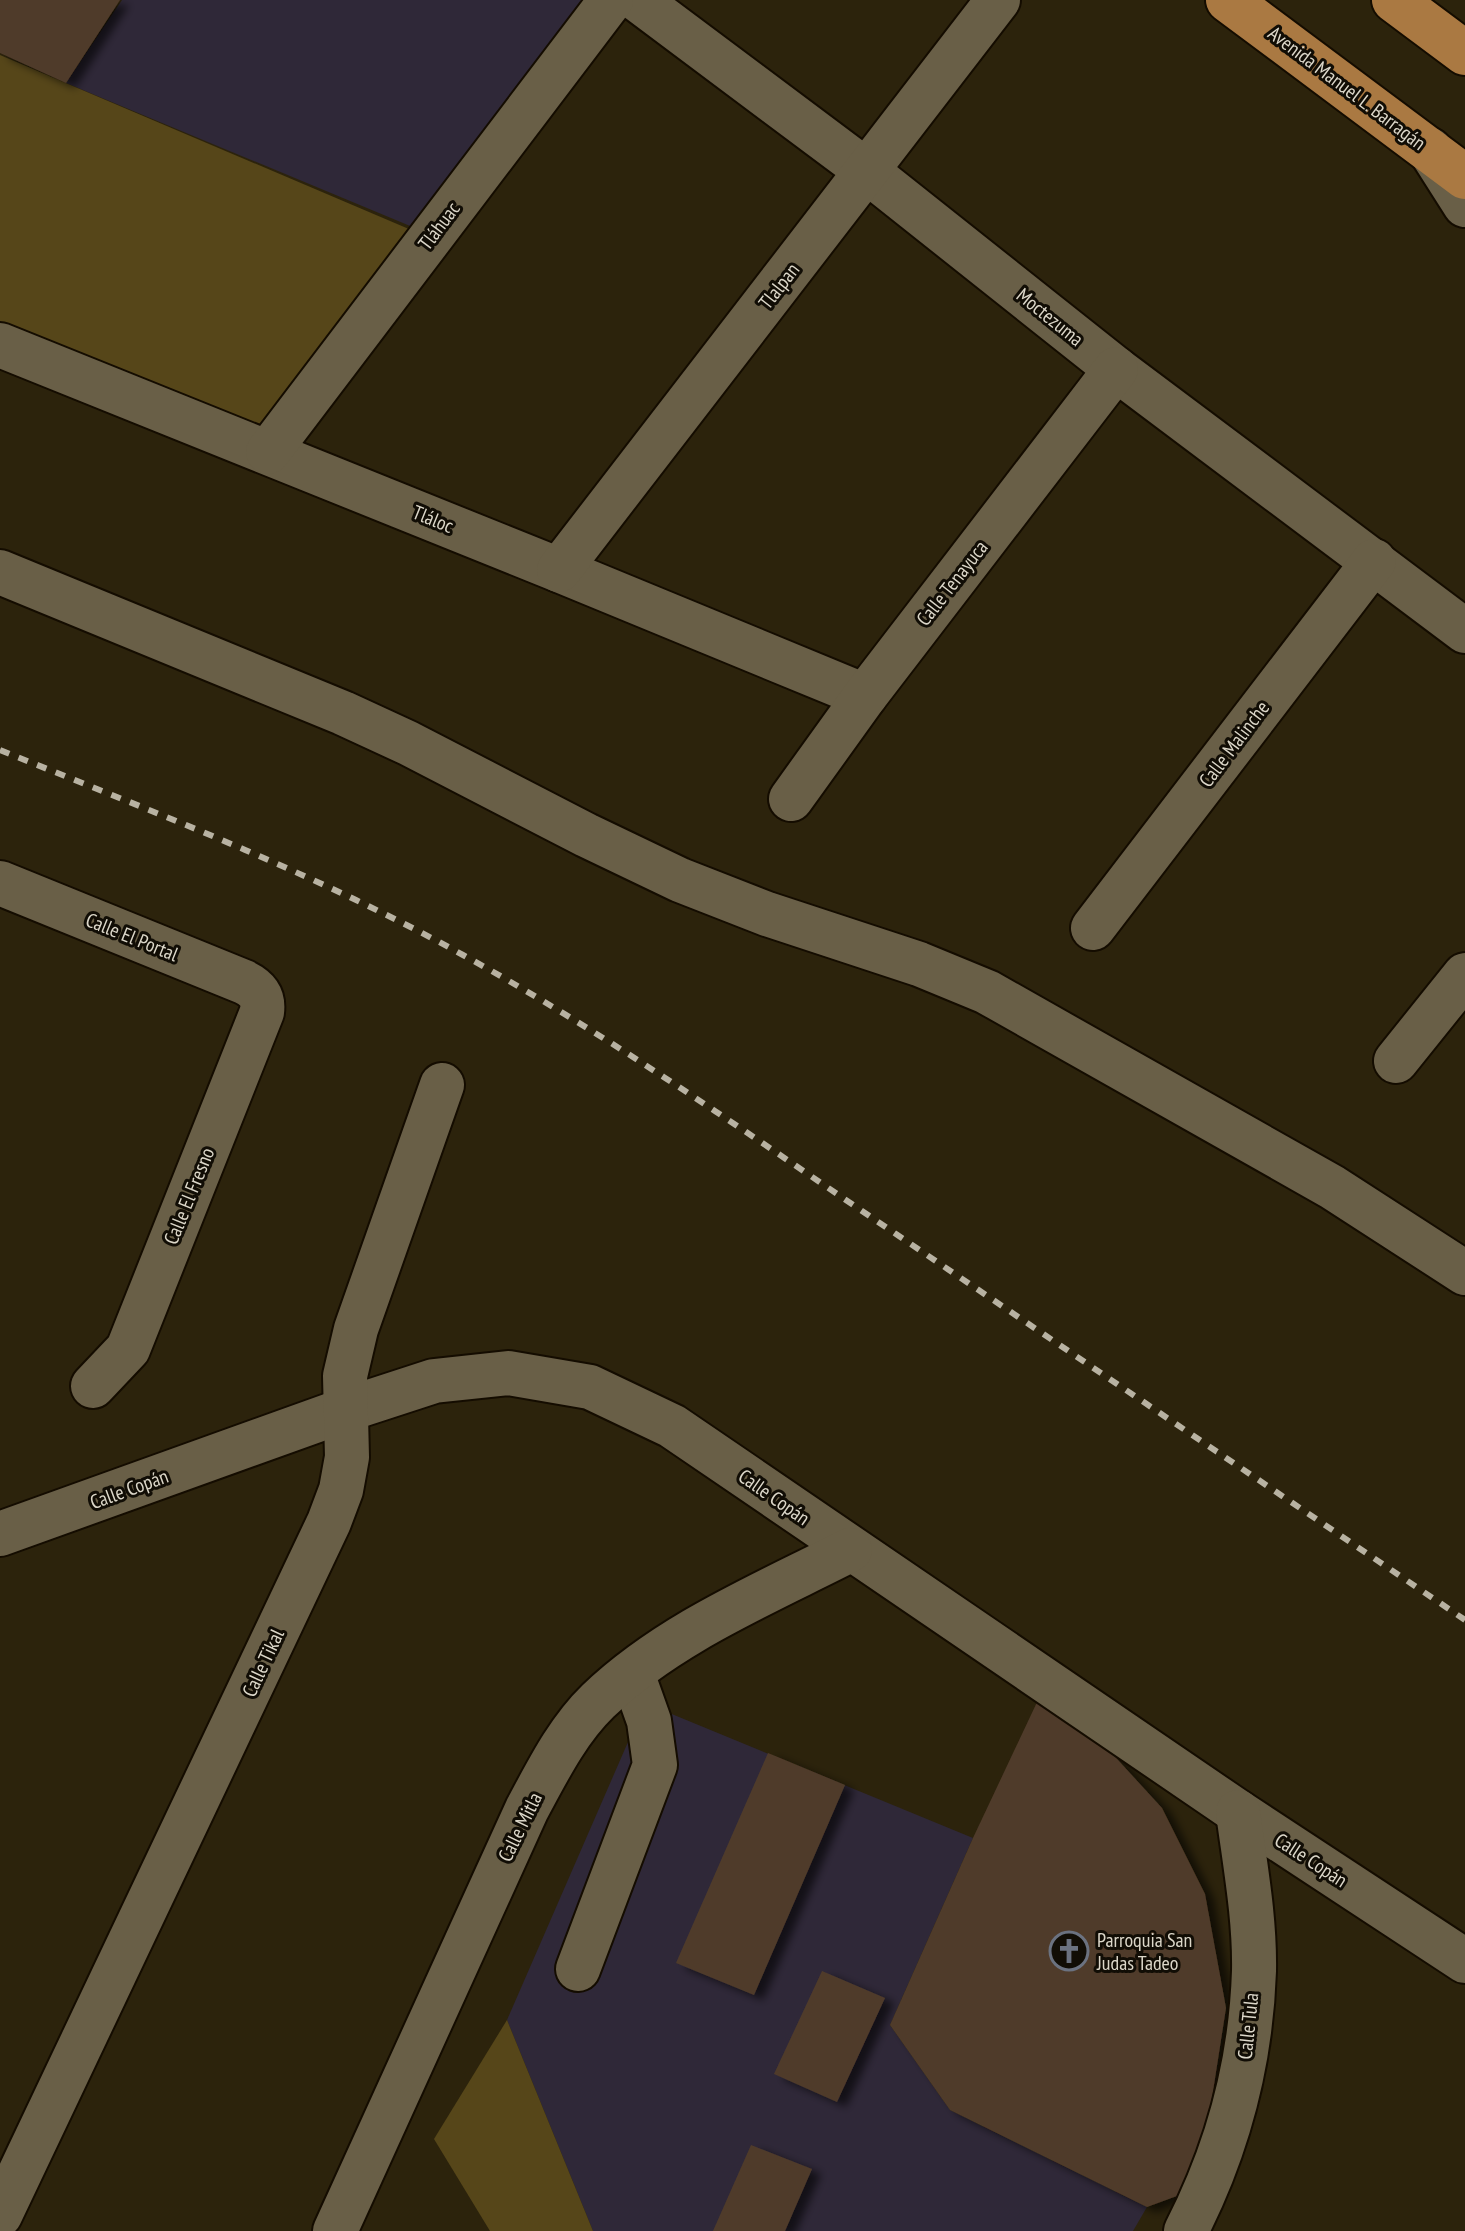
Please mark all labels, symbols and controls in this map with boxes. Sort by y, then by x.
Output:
street label: Avenida Manuel L. Barragán [1263,20,1431,156]
street label: Tláhuac [412,197,466,255]
street label: Tlalpan [753,258,805,314]
street label: Moctezuma [1011,282,1089,352]
street label: Tláloc [409,499,457,539]
street label: Calle Tenayuca [911,535,993,631]
street label: Calle Malinche [1193,696,1275,792]
street label: Calle El Portal [82,907,182,967]
street label: Calle El Fresno [158,1144,220,1248]
street label: Calle Copán [86,1463,172,1515]
street label: Calle Copán [733,1463,815,1531]
street label: Calle Tikal [236,1625,290,1701]
street label: Calle Mitla [492,1788,548,1866]
street label: Calle Copán [1270,1827,1352,1893]
place label: Parroquia San Judas Tadeo [1096,1927,1192,1976]
church icon: Parroquia San Judas Tadeo [1048,1930,1090,1972]
street label: Calle Tula [1232,1991,1264,2061]

